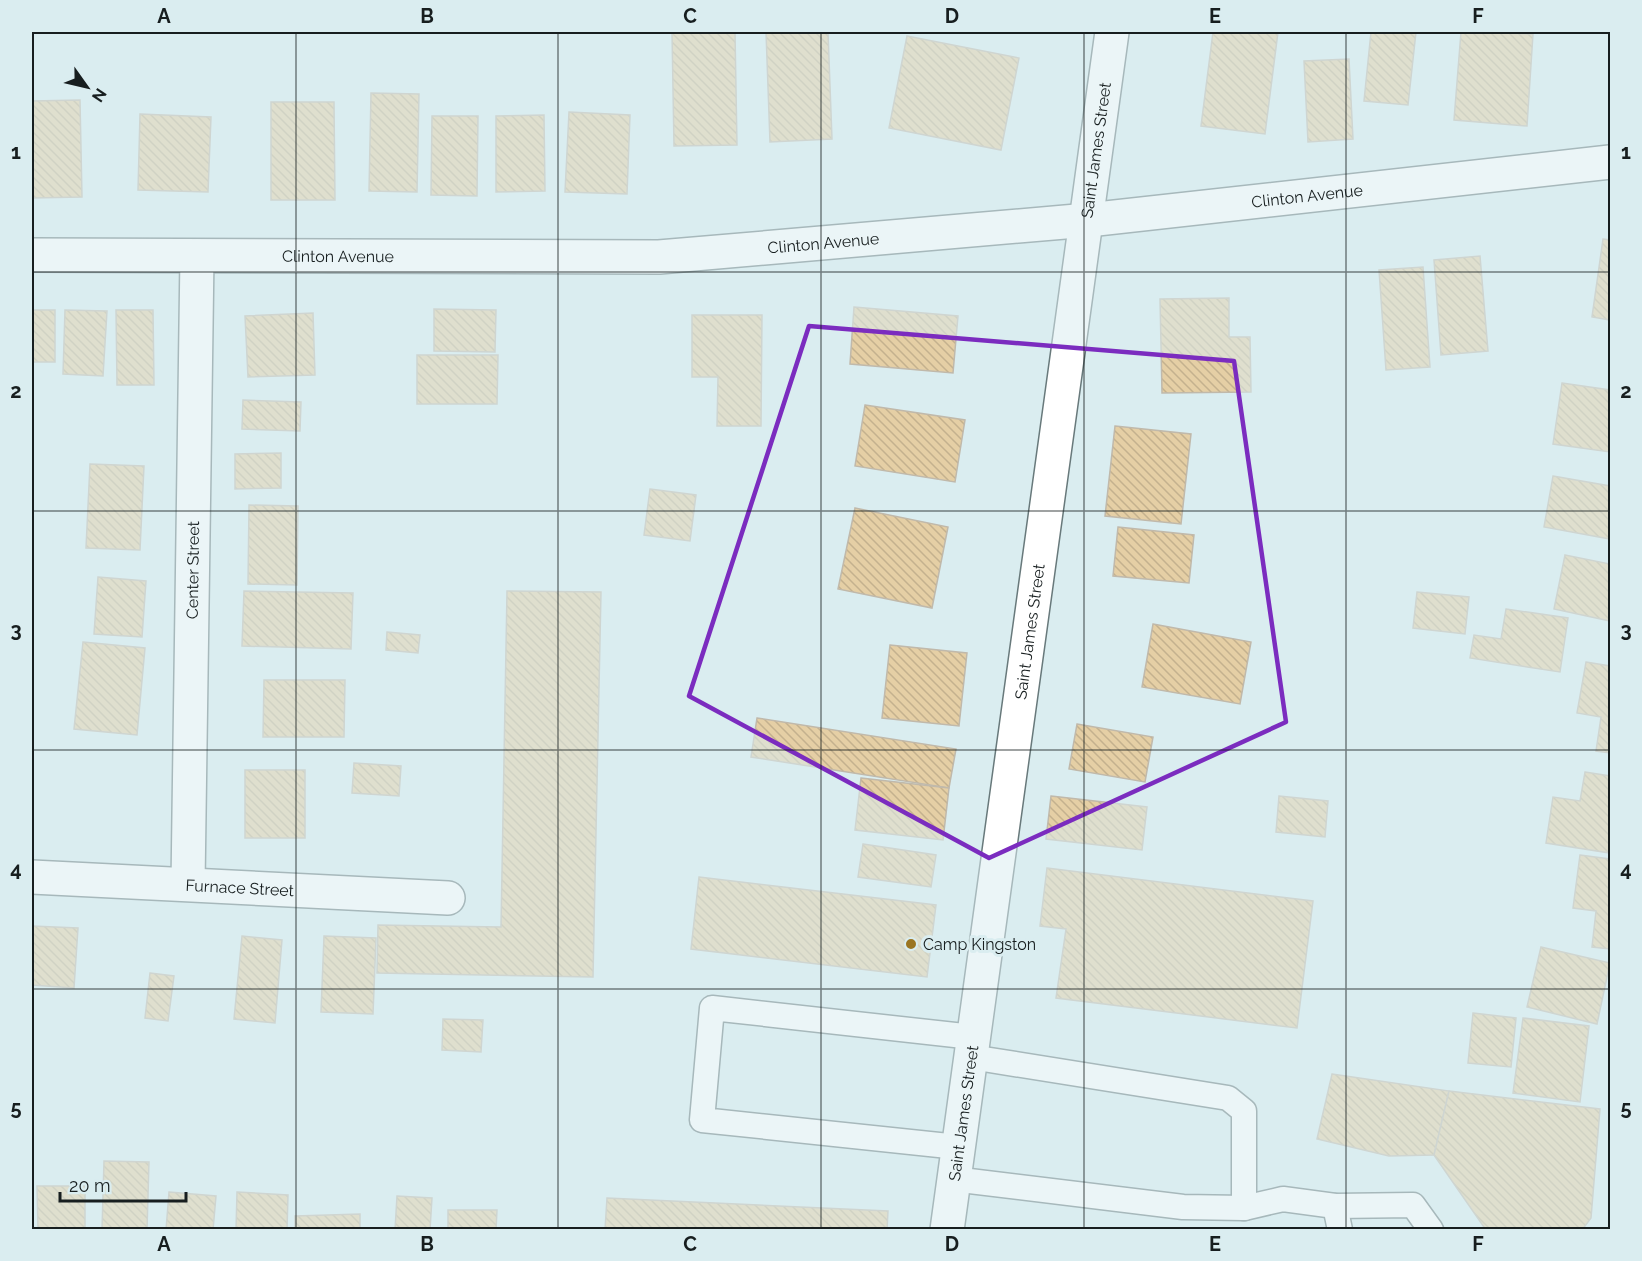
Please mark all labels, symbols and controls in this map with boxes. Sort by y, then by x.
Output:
text: A [157,4,171,28]
text: B [420,4,434,28]
text: C [683,4,697,28]
text: D [945,4,959,28]
text: E [1209,4,1221,28]
text: F [1472,4,1484,28]
north arrow [57,57,117,117]
street label: Saint James Street [1077,81,1115,219]
text: N [88,85,110,105]
text: 1 [11,140,21,164]
text: 1 [1621,140,1631,164]
street label: Clinton Avenue [1250,181,1364,212]
street label: Clinton Avenue [767,229,880,258]
street label: Clinton Avenue [282,247,394,266]
text: 2 [10,379,22,403]
text: 2 [1620,379,1632,403]
street label: Center Street [183,520,203,619]
street label: Saint James Street [1011,562,1049,701]
text: 3 [10,618,22,642]
text: 3 [1620,618,1632,642]
text: 4 [10,857,22,881]
text: 4 [1620,857,1632,881]
street label: Furnace Street [185,876,295,900]
place label: Camp Kingston [923,935,1036,954]
marker: Camp Kingston [904,937,918,951]
street label: Saint James Street [945,1043,982,1182]
text: 5 [10,1096,22,1120]
text: 5 [1620,1096,1632,1120]
scale bar [60,1165,186,1203]
text: 20 m [69,1175,111,1196]
text: A [157,1232,171,1256]
text: B [420,1232,434,1256]
text: C [683,1232,697,1256]
text: D [945,1232,959,1256]
text: E [1209,1232,1221,1256]
text: F [1472,1232,1484,1256]

